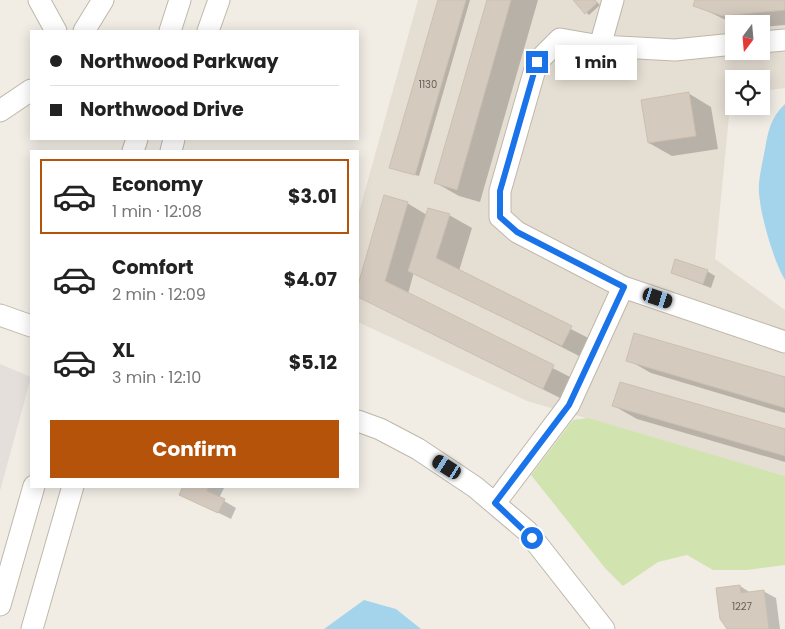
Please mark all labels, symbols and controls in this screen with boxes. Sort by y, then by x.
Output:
north arrow [725,15,770,60]
map controls [725,15,770,115]
callout: 1 min [554,44,637,80]
text: Northwood Parkway [80,48,279,75]
route end [526,51,548,73]
text: 1 min [575,51,617,74]
button: locate [725,70,770,115]
house number: 1130 [419,77,437,92]
text: Northwood Drive [80,96,244,123]
text: Economy [112,171,203,198]
icon: car [52,174,97,219]
text: $3.01 [288,183,337,210]
text: 1 min · 12:08 [112,200,202,223]
text: Comfort [112,254,194,281]
icon: car [52,257,97,302]
text: $4.07 [284,266,337,293]
text: 2 min · 12:09 [112,283,206,306]
car [641,286,674,310]
text: XL [112,337,135,364]
icon: car [52,340,97,385]
text: $5.12 [289,349,337,376]
text: 3 min · 12:10 [112,366,201,389]
button: Confirm [50,420,339,478]
car [430,453,463,481]
route start [521,527,543,549]
house number: 1227 [732,599,753,614]

